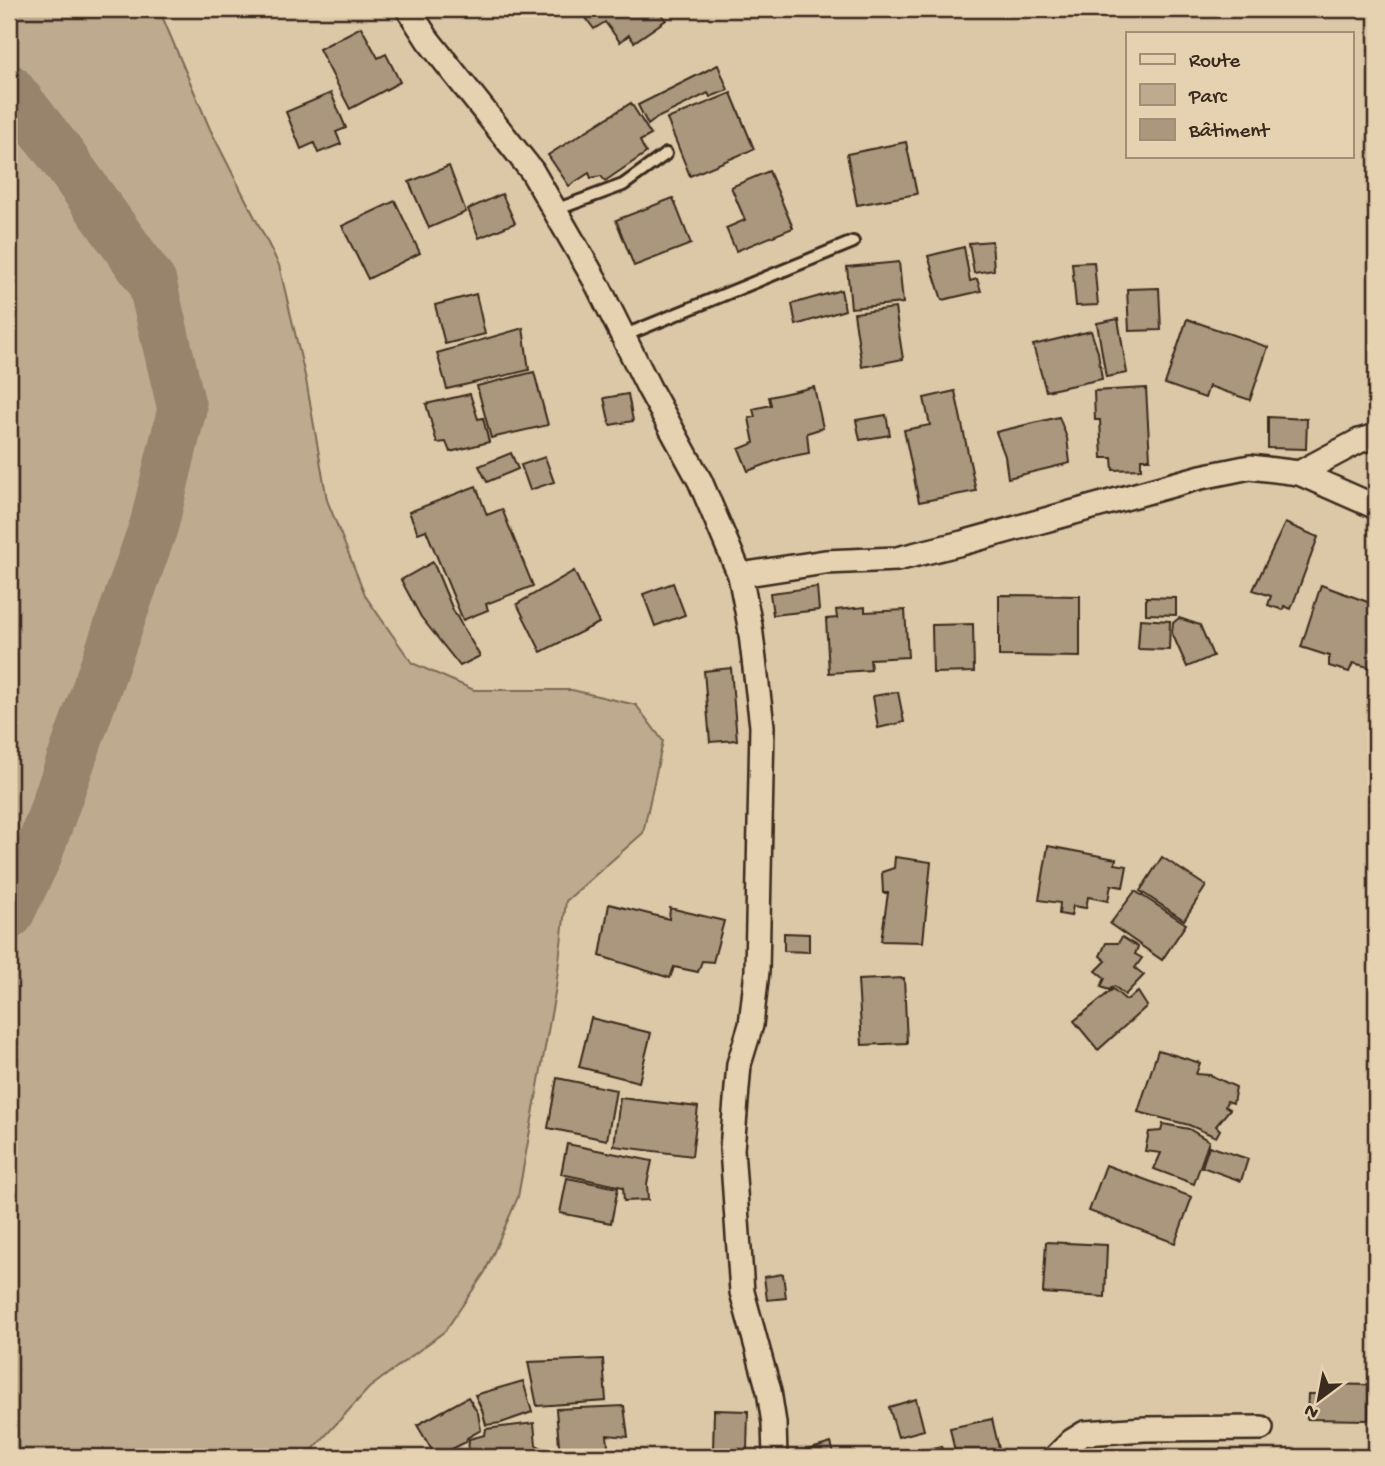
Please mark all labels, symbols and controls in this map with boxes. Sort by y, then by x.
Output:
legend [1126,32,1354,158]
text: Route [1189,50,1241,75]
text: Parc [1188,86,1228,111]
text: Bâtiment [1188,120,1271,145]
north arrow [1284,1364,1354,1434]
text: N [1300,1397,1323,1423]

